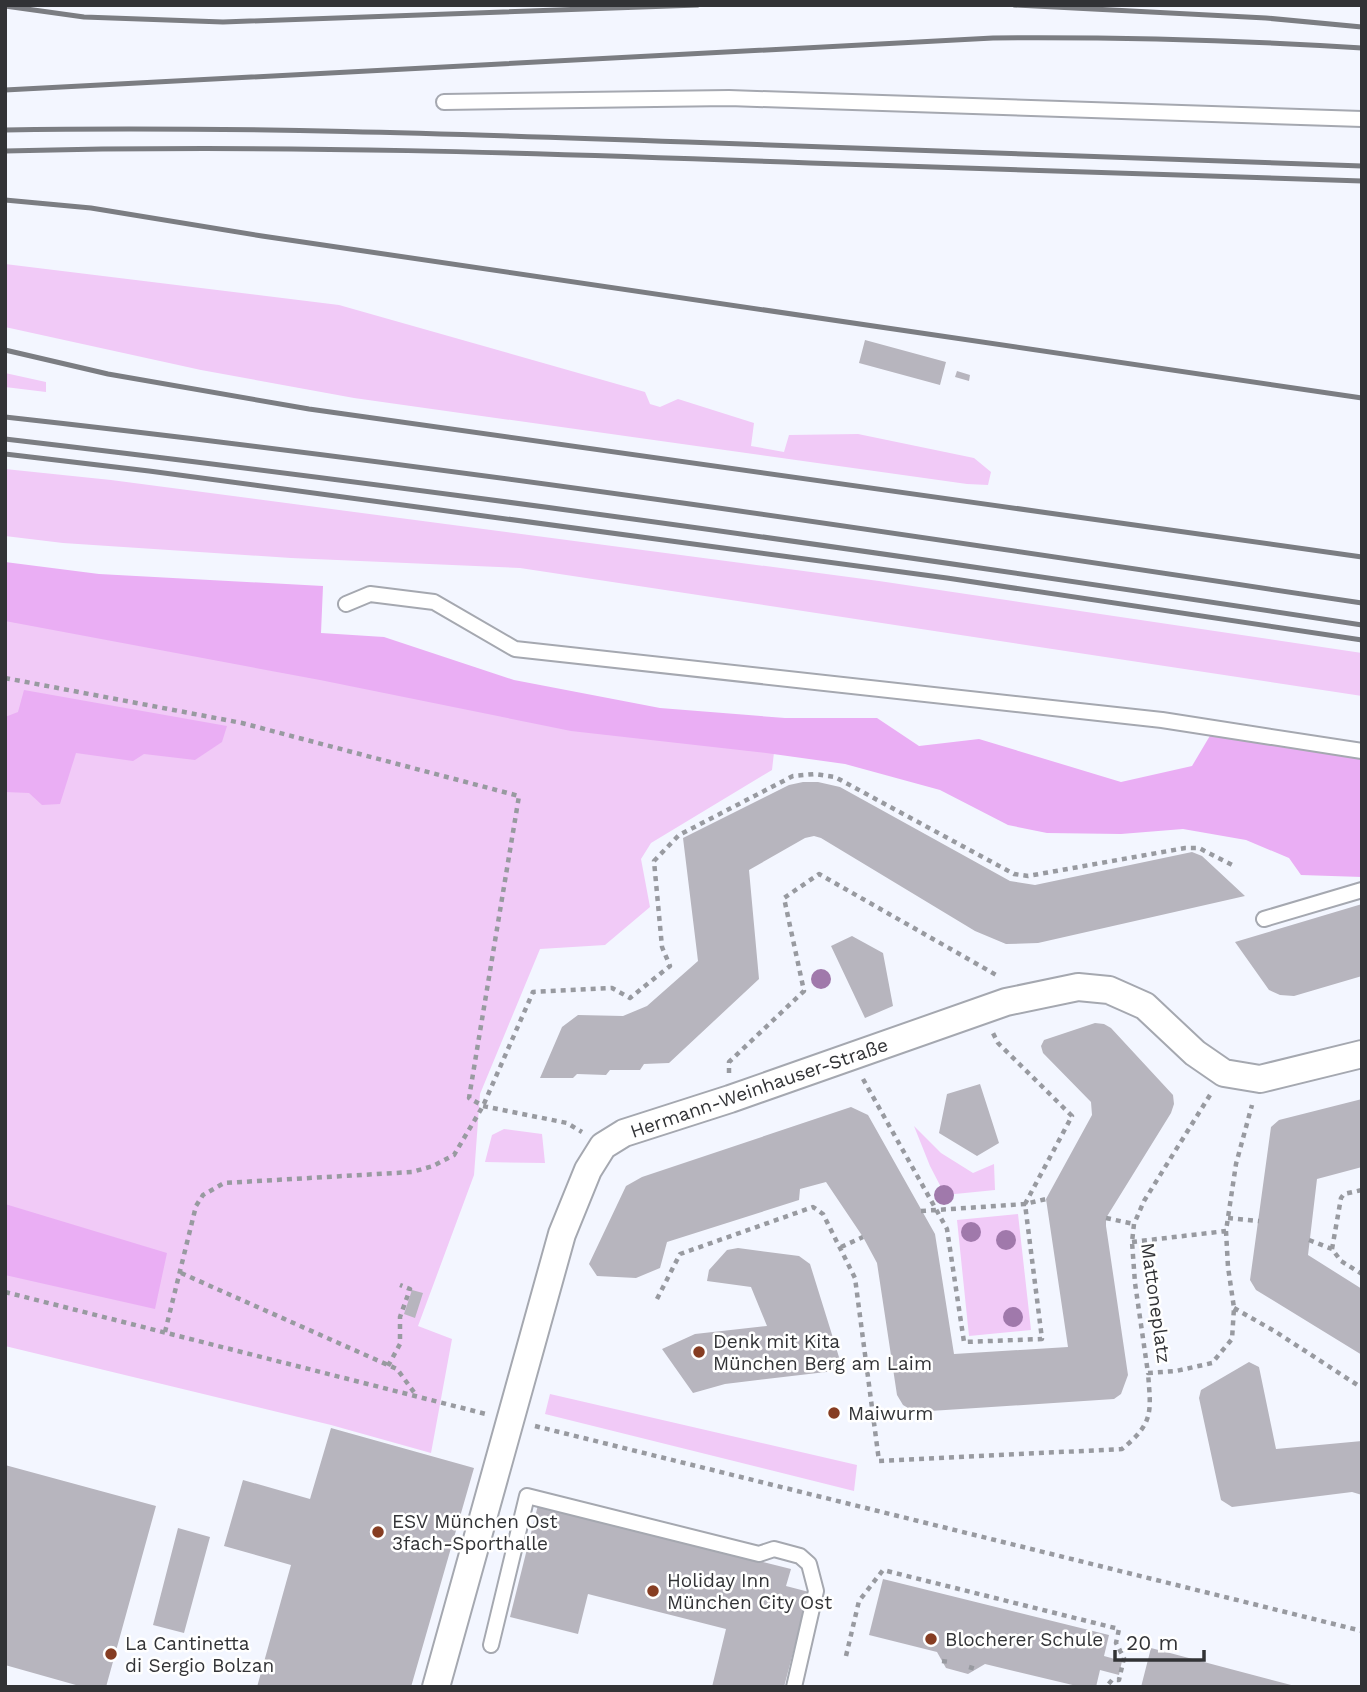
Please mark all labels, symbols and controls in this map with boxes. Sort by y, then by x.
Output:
street label: Hermann-Weinhauser-Straße [627,1033,891,1143]
street label: Mattoneplatz [1136,1241,1176,1365]
place label: Denk mit Kita München Berg am Laim [713,1330,932,1375]
marker: Denk mit Kita München Berg am Laim [691,1344,707,1360]
place label: Maiwurm [848,1402,933,1425]
marker: Maiwurm [826,1405,842,1421]
place label: ESV München Ost 3fach-Sporthalle [392,1510,558,1555]
marker: ESV München Ost 3fach-Sporthalle [370,1524,386,1540]
place label: Holiday Inn München City Ost [667,1569,832,1614]
marker: Holiday Inn München City Ost [645,1583,661,1599]
scale bar [1115,1618,1204,1662]
place label: Blocherer Schule [945,1628,1103,1651]
text: 20 m [1126,1630,1178,1655]
marker: Blocherer Schule [923,1631,939,1647]
place label: La Cantinetta di Sergio Bolzan [125,1632,274,1677]
marker: La Cantinetta di Sergio Bolzan [103,1646,119,1662]

